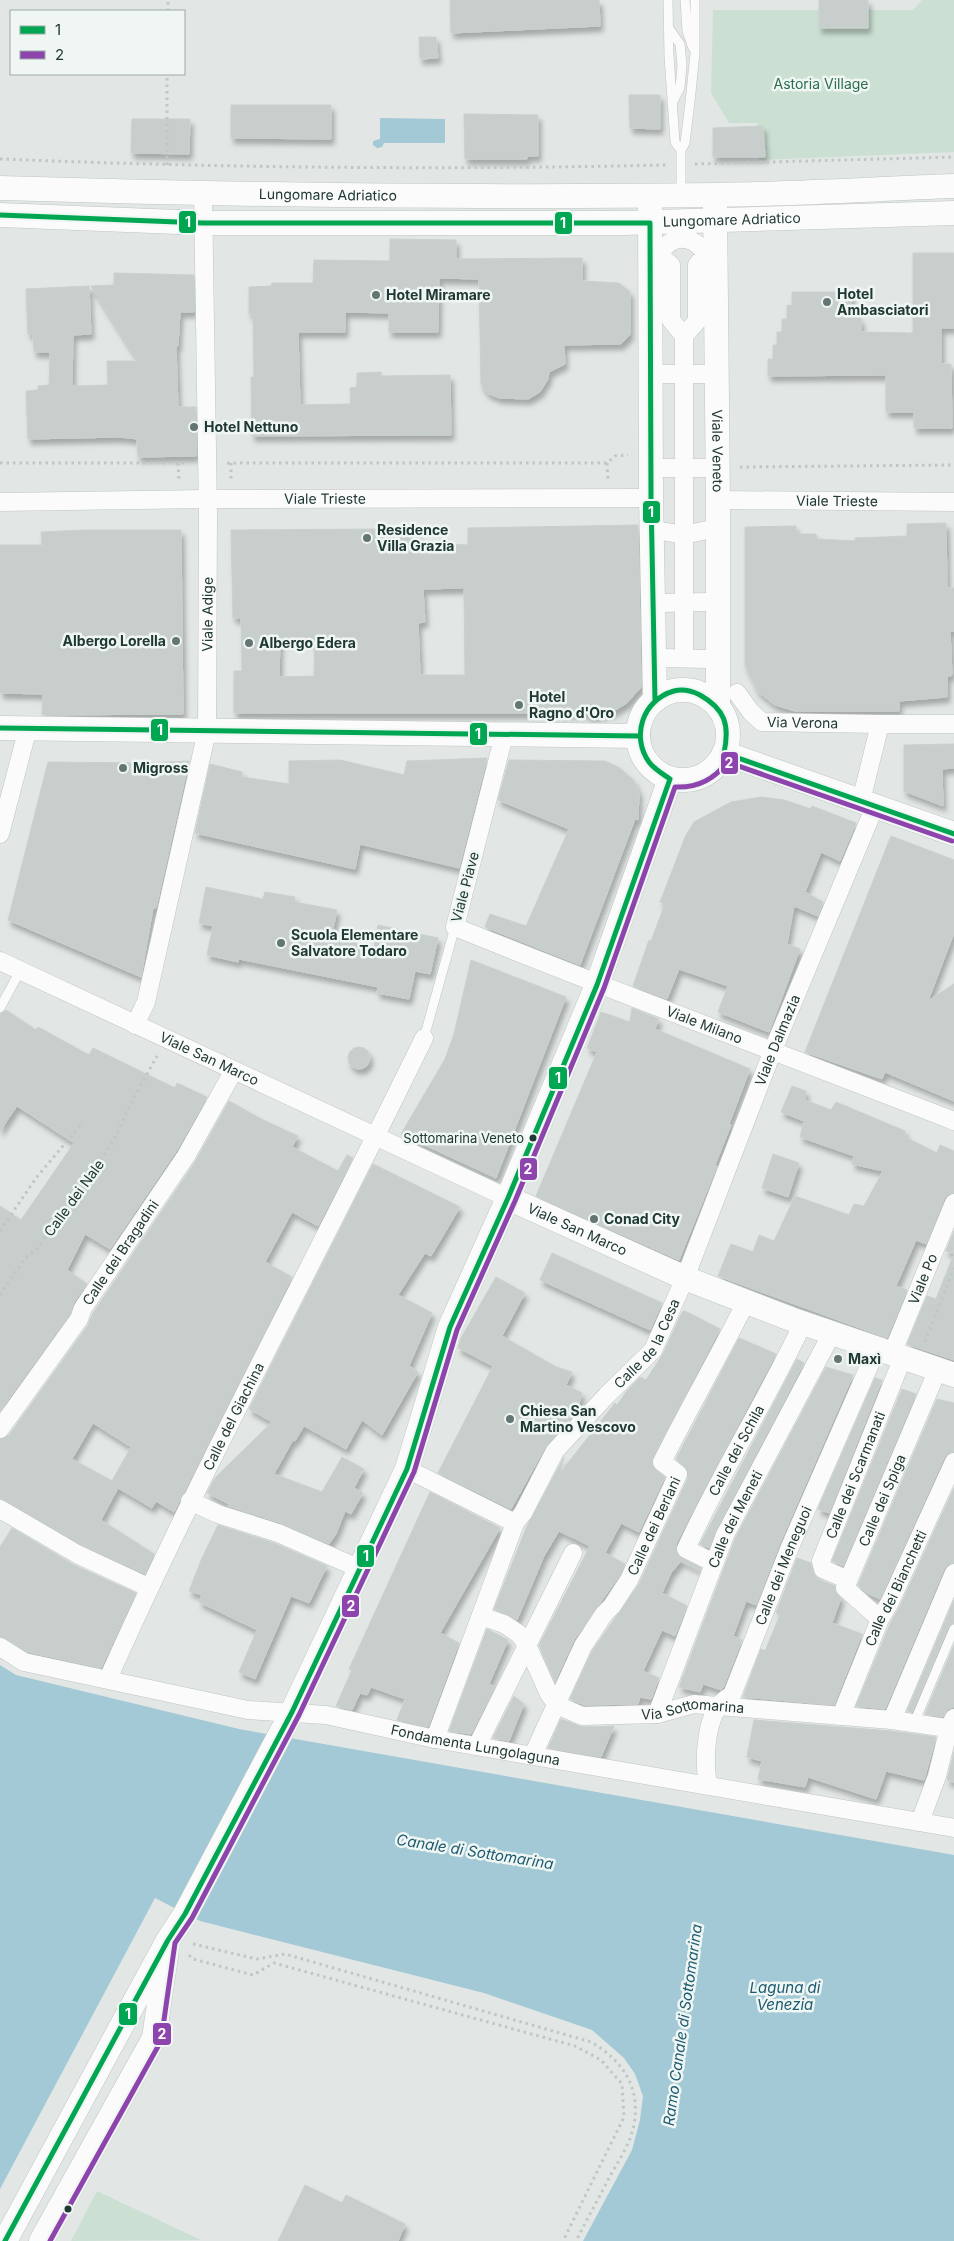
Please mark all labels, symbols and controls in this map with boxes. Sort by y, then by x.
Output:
legend [10,10,185,75]
text: 1 [55,20,61,39]
text: 2 [55,45,64,64]
park label: Astoria Village [773,75,869,92]
street label: Lungomare Adriatico [259,185,397,204]
street label: Lungomare Adriatico [662,209,801,230]
line badge: 1 [178,210,197,234]
line badge: 1 [554,211,573,235]
text: 1 [185,213,191,230]
text: 1 [560,214,566,231]
place label: Hotel Ambasciatori [837,285,929,318]
place label: Hotel Miramare [386,286,491,303]
marker: Hotel Miramare [370,289,382,301]
marker: Hotel Ambasciatori [821,296,833,308]
street label: Viale Veneto [709,409,727,493]
place label: Hotel Nettuno [204,418,299,435]
marker: Hotel Nettuno [188,421,200,433]
street label: Viale Trieste [284,490,366,507]
street label: Viale Trieste [796,492,878,509]
line badge: 1 [642,500,661,524]
text: 1 [648,503,654,520]
place label: Residence Villa Grazia [377,521,454,554]
marker: Residence Villa Grazia [361,532,373,544]
street label: Viale Adige [198,577,216,652]
place label: Albergo Lorella [63,632,166,649]
place label: Albergo Edera [259,634,356,651]
marker: Albergo Lorella [170,635,182,647]
marker: Albergo Edera [243,637,255,649]
place label: Hotel Ragno d'Oro [529,688,614,721]
marker: Hotel Ragno d'Oro [513,699,525,711]
street label: Via Verona [767,713,838,731]
line badge: 1 [150,718,169,742]
text: 1 [157,721,163,738]
line badge: 1 [469,722,488,746]
text: 1 [475,725,481,742]
line badge: 2 [720,751,739,775]
text: 2 [725,754,734,771]
place label: Migross [133,759,188,776]
marker: Migross [117,762,129,774]
street label: Viale Piave [447,850,482,924]
place label: Scuola Elementare Salvatore Todaro [291,926,418,959]
marker: Scuola Elementare Salvatore Todaro [275,937,287,949]
street label: Viale Dalmazia [751,992,803,1088]
street label: Viale Milano [664,1002,745,1047]
street label: Viale San Marco [157,1028,262,1089]
line badge: 1 [548,1066,568,1090]
text: 1 [555,1069,561,1086]
place label: Sottomarina Veneto [403,1130,524,1146]
marker: Sottomarina Veneto [528,1133,538,1143]
street label: Calle dei Nale [40,1156,107,1240]
line badge: 2 [519,1157,538,1181]
text: 2 [524,1160,533,1177]
street label: Calle dei Bragadini [78,1196,162,1308]
street label: Viale San Marco [525,1199,630,1259]
place label: Conad City [604,1210,681,1227]
marker: Conad City [588,1213,600,1225]
street label: Viale Po [904,1251,940,1307]
street label: Calle de la Cesa [610,1296,683,1392]
place label: Maxì [848,1350,881,1367]
marker: Maxì [832,1353,844,1365]
street label: Calle del Giachina [199,1359,267,1473]
place label: Chiesa San Martino Vescovo [520,1402,636,1435]
street label: Calle dei Schila [704,1402,767,1499]
street label: Calle dei Scarmanati [822,1409,888,1541]
marker: Chiesa San Martino Vescovo [504,1413,516,1425]
street label: Calle dei Spiga [855,1451,909,1549]
street label: Calle dei Meneti [704,1467,766,1570]
street label: Calle dei Berlani [623,1474,684,1578]
street label: Calle dei Meneguoi [751,1503,815,1627]
street label: Calle dei Bianchetti [861,1527,930,1649]
line badge: 1 [356,1544,375,1568]
text: 1 [363,1547,369,1564]
line badge: 2 [341,1594,360,1618]
text: 2 [347,1597,356,1614]
street label: Via Sottomarina [641,1695,745,1722]
street label: Fondamenta Lungolaguna [389,1721,561,1768]
water label: Canale di Sottomarina [395,1830,555,1873]
water label: Ramo Canale di Sottomarina [659,1923,706,2127]
water label: Laguna di Venezia [750,1978,821,2014]
line badge: 1 [118,2002,138,2026]
text: 1 [125,2005,131,2022]
line badge: 2 [152,2022,172,2046]
text: 2 [158,2025,167,2042]
unlabelled marker [63,2204,73,2214]

